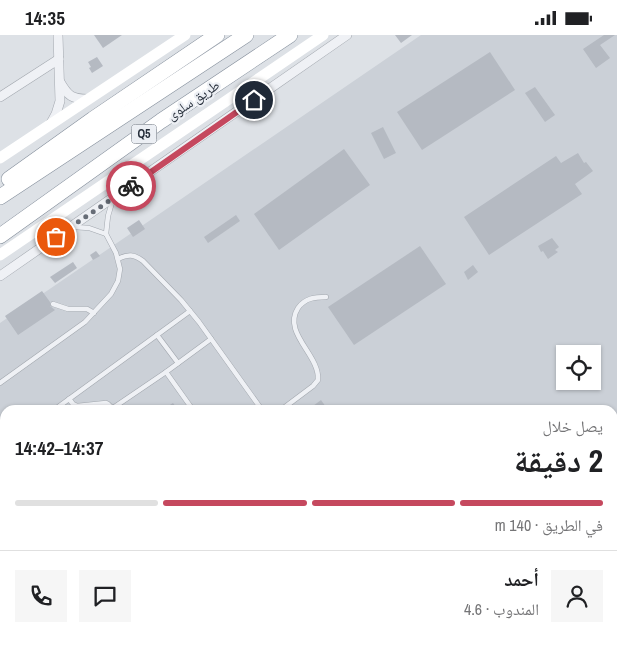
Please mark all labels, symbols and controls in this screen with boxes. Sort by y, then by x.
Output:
text: 14:35 [25,5,65,31]
street label: طريق سلوى [163,76,223,125]
pin [233,79,275,121]
icon: home [240,86,268,114]
road number: Q5 [132,125,156,143]
courier [106,161,156,211]
icon: bike [117,172,145,200]
pin [35,216,77,258]
icon: bag [42,223,70,251]
map controls [556,345,601,390]
button: locate [556,345,601,390]
text: يصل خلال [543,415,603,437]
text: 14:37–14:42 [15,435,103,461]
text: 2 دقيقة [514,439,603,482]
text: في الطريق · 140 m [495,514,603,536]
text: أحمد [504,566,539,592]
button: phone [15,570,67,622]
button: chat [79,570,131,622]
button: person [551,570,603,622]
text: المندوب · 4.6 [464,598,539,620]

